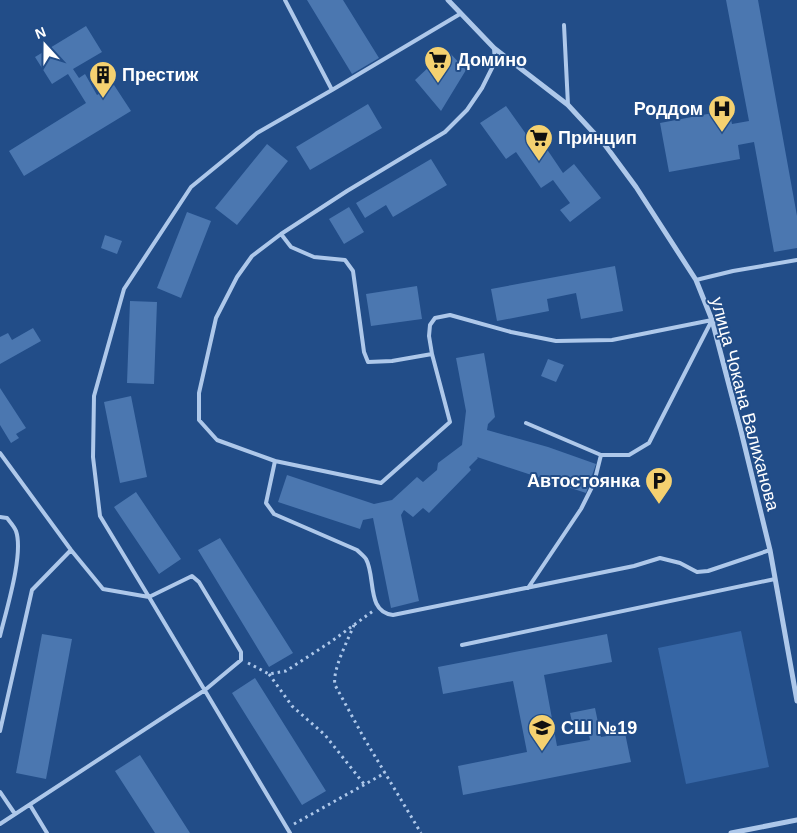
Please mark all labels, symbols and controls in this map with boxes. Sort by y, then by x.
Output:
north arrow [20,20,70,70]
text: N [33,24,48,42]
supermarket icon: Домино [423,45,453,84]
place label: Домино [457,50,527,70]
building icon: Престиж [88,60,118,99]
place label: Престиж [122,65,199,85]
hospital icon: Роддом [707,94,737,133]
place label: Роддом [634,99,703,119]
supermarket icon: Принцип [524,123,554,162]
place label: Принцип [558,128,637,148]
street label: улица Чокана Валиханова [707,295,783,514]
parking icon: Автостоянка [644,466,674,505]
place label: Автостоянка [527,471,641,491]
school or university icon: СШ №19 [527,713,557,752]
place label: СШ №19 [561,718,637,738]

